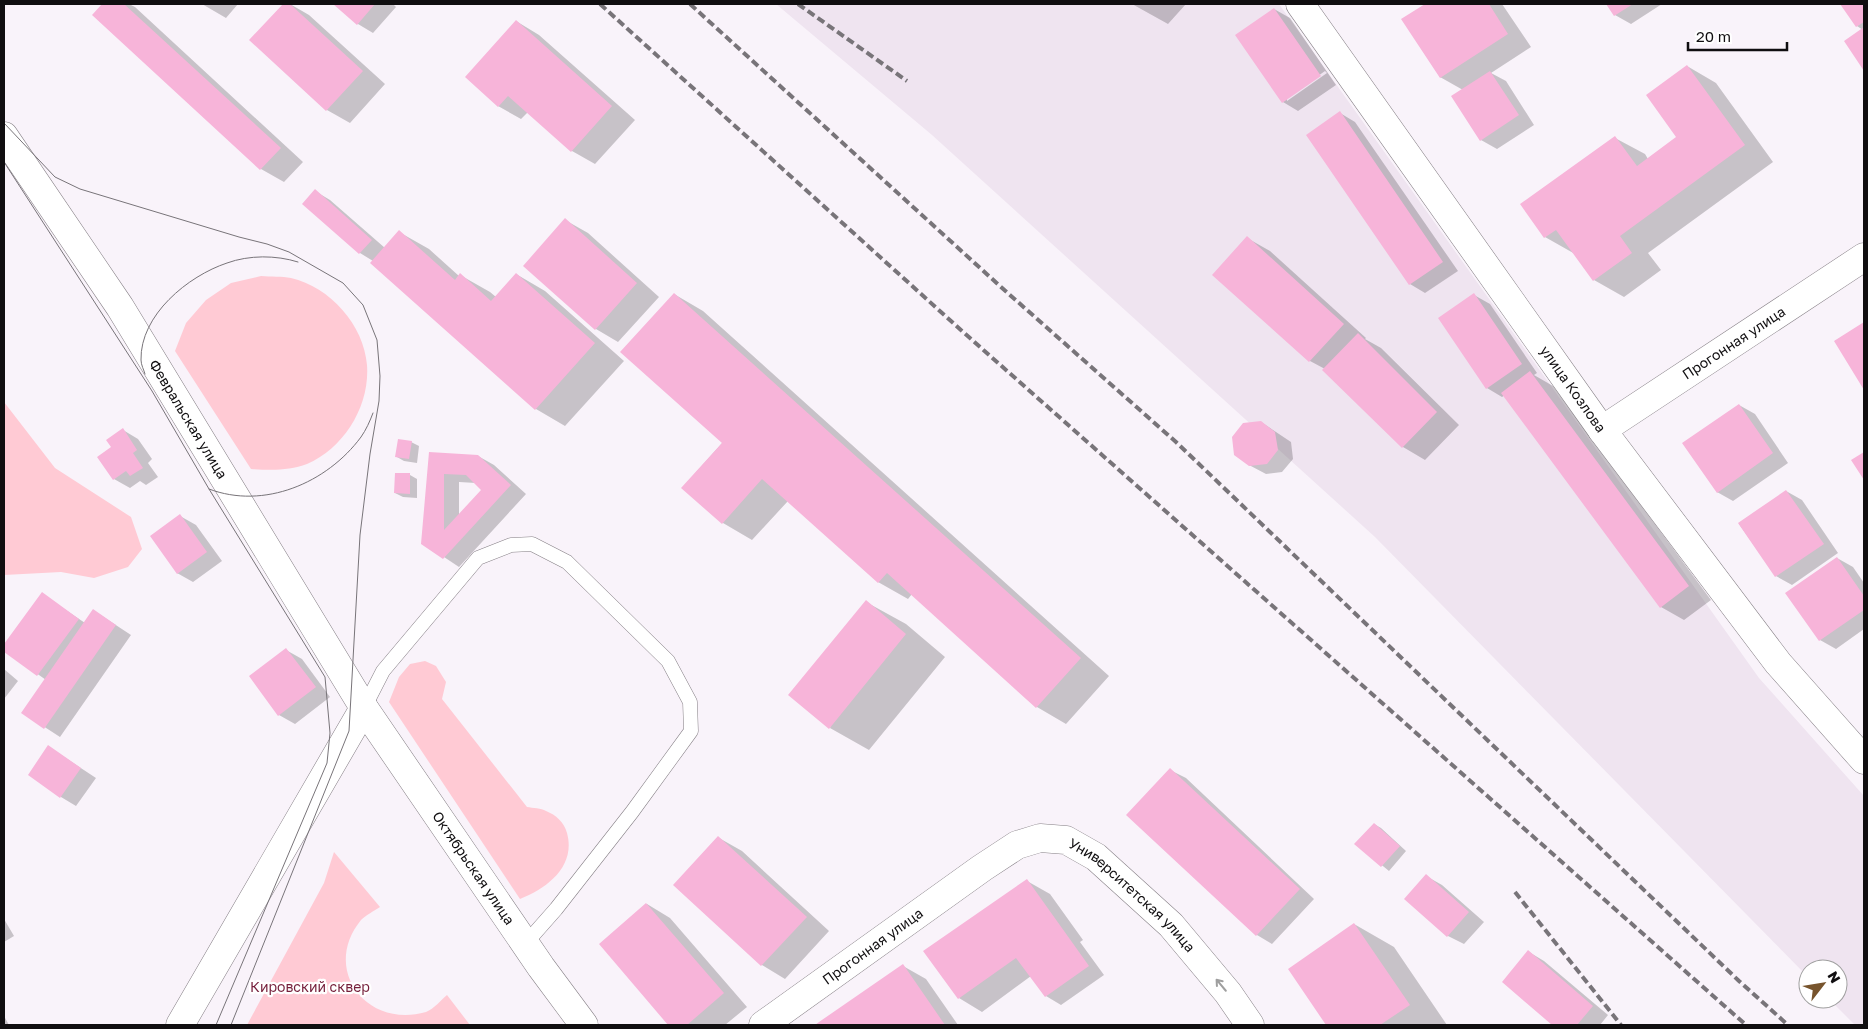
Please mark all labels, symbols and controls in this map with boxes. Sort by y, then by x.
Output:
scale bar [1688,20,1787,52]
text: 20 m [1696,27,1731,45]
street label: Прогонная улица [1679,302,1788,383]
street label: улица Козлова [1537,342,1610,435]
street label: Февральская улица [146,356,231,482]
street label: Октябрьская улица [429,808,519,928]
street label: Университетская улица [1066,834,1199,955]
street label: Прогонная улица [819,904,926,988]
north arrow [1798,959,1848,1009]
text: N [1825,968,1845,986]
park label: Кировский сквер [250,978,370,995]
one-way arrow [1216,979,1227,992]

